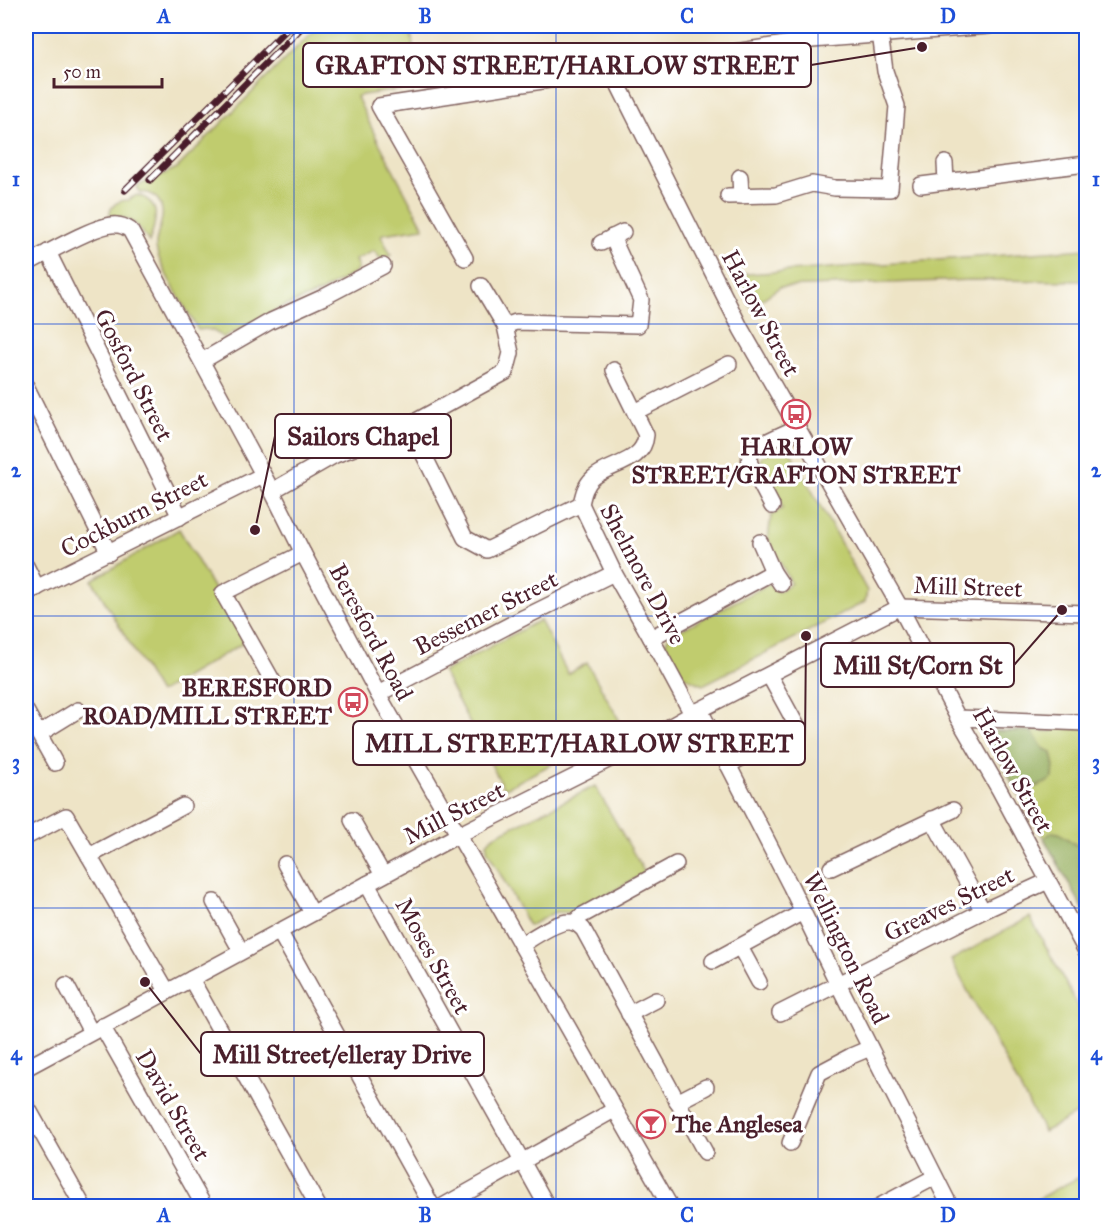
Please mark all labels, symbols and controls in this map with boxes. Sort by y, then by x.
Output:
text: A [155,4,171,28]
text: B [418,4,432,28]
text: C [680,4,694,28]
text: D [940,4,956,28]
callout: GRAFTON STREET/HARLOW STREET [303,43,811,87]
text: GRAFTON STREET/HARLOW STREET [315,49,799,81]
scale bar [54,51,162,89]
text: 50 m [63,61,101,83]
text: 1 [12,167,20,191]
text: 1 [1092,167,1100,191]
street label: Harlow Street [715,245,807,382]
street label: Gosford Street [88,304,180,447]
bus stop icon: HARLOW STREET/GRAFTON STREET [780,398,812,430]
callout: Sailors Chapel [275,414,451,458]
text: Sailors Chapel [287,420,440,452]
place label: HARLOW STREET/GRAFTON STREET [632,432,961,490]
text: 2 [11,458,22,482]
text: 2 [1091,458,1102,482]
street label: Cockburn Street [55,464,213,564]
street label: Shelmore Drive [593,498,693,650]
street label: Beresford Road [322,558,420,706]
street label: Bessemer Street [409,564,563,662]
street label: Mill Street [913,570,1024,604]
callout: Mill St/Corn St [821,643,1014,687]
text: Mill St/Corn St [833,649,1003,681]
place label: BERESFORD ROAD/MILL STREET [82,673,333,731]
bus stop icon: BERESFORD ROAD/MILL STREET [337,686,369,718]
street label: Harlow Street [966,702,1060,838]
callout: MILL STREET/HARLOW STREET [353,721,805,765]
text: MILL STREET/HARLOW STREET [365,727,793,759]
text: 3 [12,750,20,775]
text: 3 [1092,750,1100,775]
street label: Mill Street [399,775,510,851]
street label: Greaves Street [879,859,1019,948]
street label: Wellington Road [796,867,896,1029]
street label: Moses Street [389,892,478,1020]
callout: Mill Street/elleray Drive [201,1032,484,1076]
text: Mill Street/elleray Drive [212,1038,472,1070]
text: 4 [10,1041,22,1066]
text: 4 [1090,1041,1102,1066]
street label: David Street [129,1044,217,1167]
bar icon: The Anglesea [635,1108,667,1140]
place label: The Anglesea [671,1109,803,1139]
text: A [155,1203,171,1227]
text: B [418,1203,432,1227]
text: C [680,1203,694,1227]
text: D [940,1203,956,1227]

